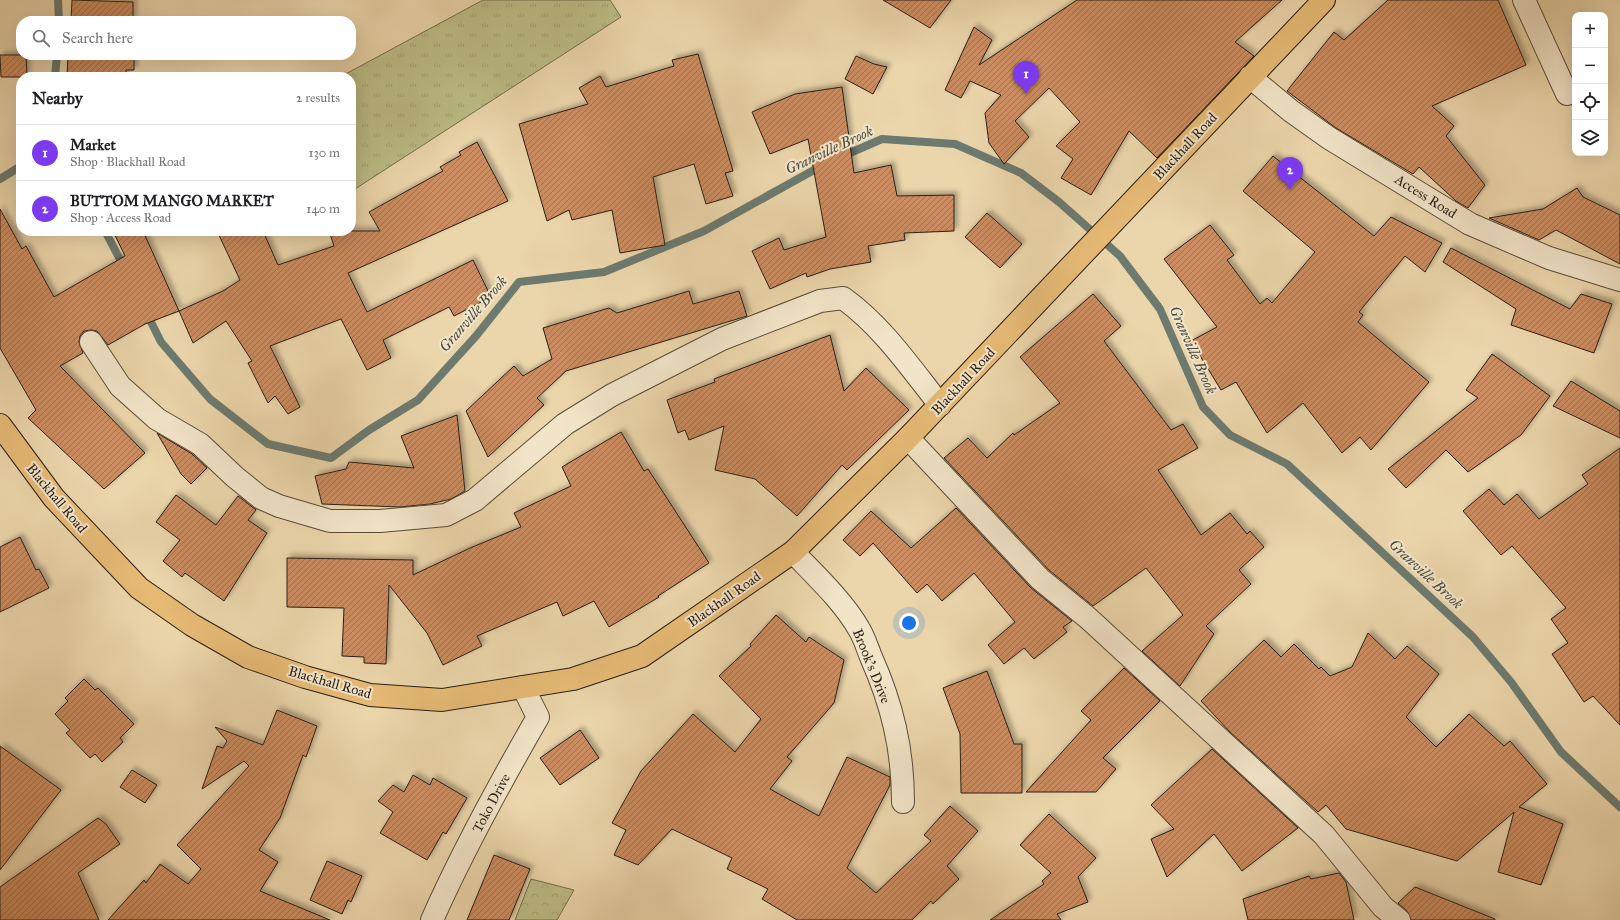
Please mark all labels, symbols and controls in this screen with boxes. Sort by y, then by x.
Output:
map controls [1572,12,1608,156]
button: + [1572,12,1608,48]
search box [16,16,356,60]
icon: search [30,27,52,49]
text: Search here [62,29,133,47]
button: − [1572,48,1608,84]
pin: 1 [1013,61,1039,94]
button: locate [1572,84,1608,120]
text: Nearby [32,88,83,109]
text: 2 results [296,90,340,106]
street label: Blackhall Road [1150,109,1221,183]
button: layers [1572,120,1608,156]
water label: Granville Brook [782,122,876,178]
text: Market [70,136,116,154]
text: 1 [42,145,48,161]
text: 130 m [308,145,340,161]
text: Shop · Blackhall Road [70,154,186,170]
pin: 2 [1277,157,1303,190]
street label: Access Road [1391,170,1460,222]
text: BUTTOM MANGO MARKET [70,192,274,210]
text: 2 [42,201,48,217]
text: 140 m [306,201,340,217]
text: Shop · Access Road [70,210,171,226]
water label: Granville Brook [435,272,511,356]
water label: Granville Brook [1166,303,1221,397]
street label: Blackhall Road [928,344,999,418]
street label: Blackhall Road [23,460,91,537]
water label: Granville Brook [1385,535,1467,613]
street label: Blackhall Road [684,568,764,631]
your location [899,613,919,633]
street label: Brook's Drive [849,626,894,706]
street label: Blackhall Road [286,663,373,702]
street label: Toko Drive [469,771,514,836]

